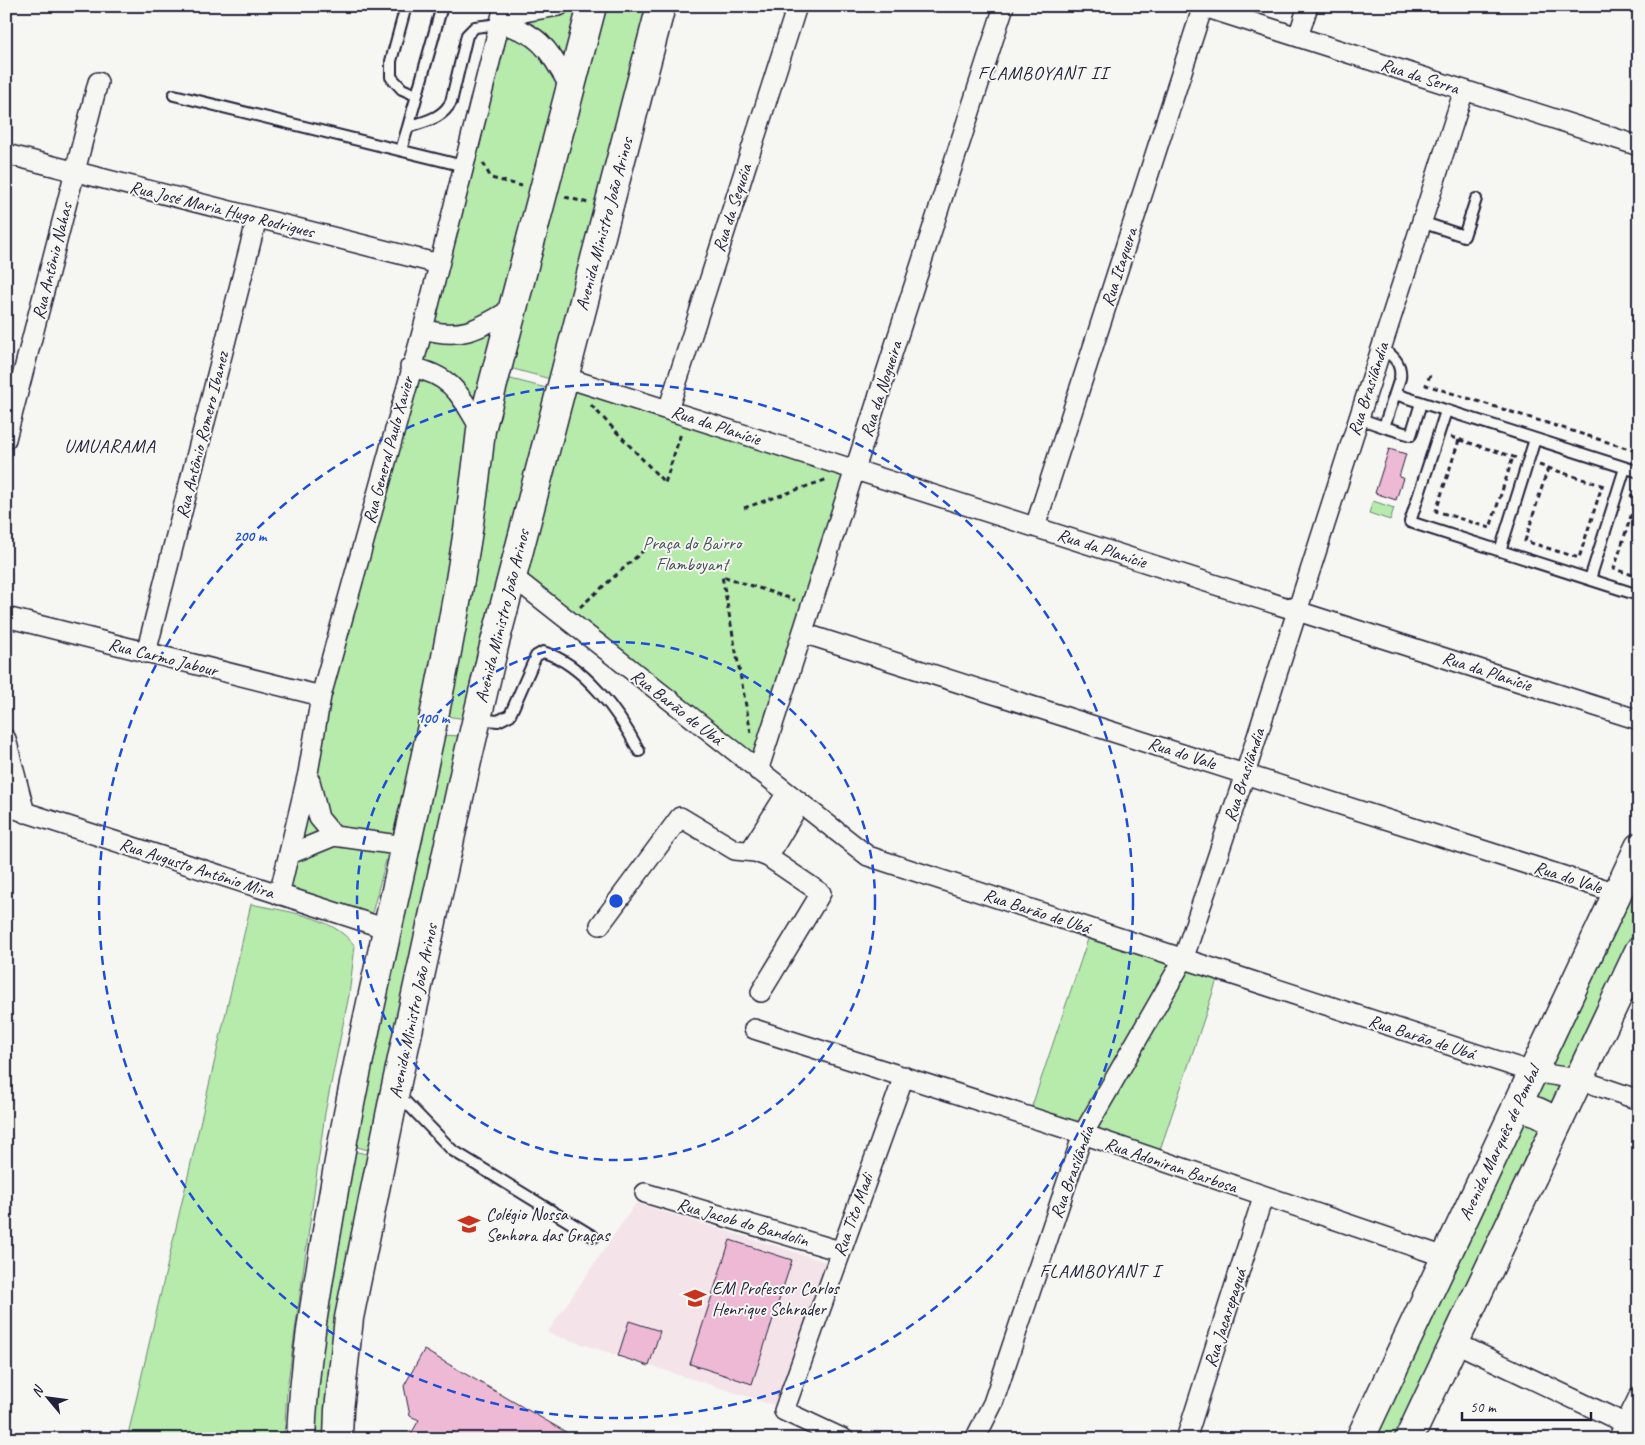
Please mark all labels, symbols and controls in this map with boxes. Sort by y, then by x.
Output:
street label: Rua da Serra [1378,53,1463,99]
district label: FLAMBOYANT II [978,61,1112,85]
street label: Avenida Ministro João Arinos [570,133,638,313]
street label: Rua da Sequóia [708,160,757,255]
street label: Rua José Maria Hugo Rodrigues [128,175,318,243]
street label: Rua Antônio Nahas [27,199,78,321]
street label: Rua Itaquera [1096,223,1143,309]
street label: Rua da Nogueira [855,337,907,440]
street label: Rua Brasilândia [1343,338,1394,438]
street label: Rua Antônio Romero Ibanez [171,348,234,521]
street label: Rua General Paulo Xavier [358,373,419,526]
street label: Rua da Planície [669,400,764,450]
district label: UMUARAMA [64,434,156,458]
street label: Rua da Planície [1055,523,1150,573]
street label: Avenida Ministro João Arinos [470,525,535,705]
text: 200 m [234,527,268,546]
park label: Praça do Bairro Flamboyant [643,532,743,575]
street label: Rua Carmo Jabour [106,633,222,682]
street label: Rua da Planície [1440,646,1535,696]
street label: Rua Barão de Ubá [627,664,729,751]
text: 100 m [417,709,451,728]
street label: Rua Brasilândia [1219,724,1270,824]
street label: Rua do Vale [1145,732,1220,775]
street label: Rua Augusto Antônio Mira [117,833,278,904]
street label: Rua do Vale [1531,856,1606,899]
street label: Rua Barão de Ubá [981,883,1095,939]
centre of rings [607,892,625,910]
street label: Avenida Ministro João Arinos [384,920,443,1100]
street label: Rua Barão de Ubá [1366,1009,1480,1065]
street label: Avenida Marquês de Pombal [1454,1060,1546,1224]
street label: Rua Brasilândia [1045,1121,1099,1221]
street label: Rua Adoniran Barbosa [1102,1132,1242,1198]
street label: Rua Tito Madi [828,1168,879,1259]
street label: Rua Jacob do Bandolin [675,1193,812,1252]
place label: Colégio Nossa Senhora das Graças [486,1203,611,1246]
school or university icon: Colégio Nossa Senhora das Graças [456,1211,482,1237]
district label: FLAMBOYANT I [1039,1259,1164,1283]
street label: Rua Jacarepaguá [1199,1264,1252,1370]
place label: EM Professor Carlos Henrique Schrader [712,1277,841,1320]
school or university icon: EM Professor Carlos Henrique Schrader [682,1285,708,1311]
north arrow [22,1372,72,1422]
text: N [28,1382,48,1400]
scale bar [1462,1390,1591,1422]
text: 50 m [1470,1398,1497,1417]

